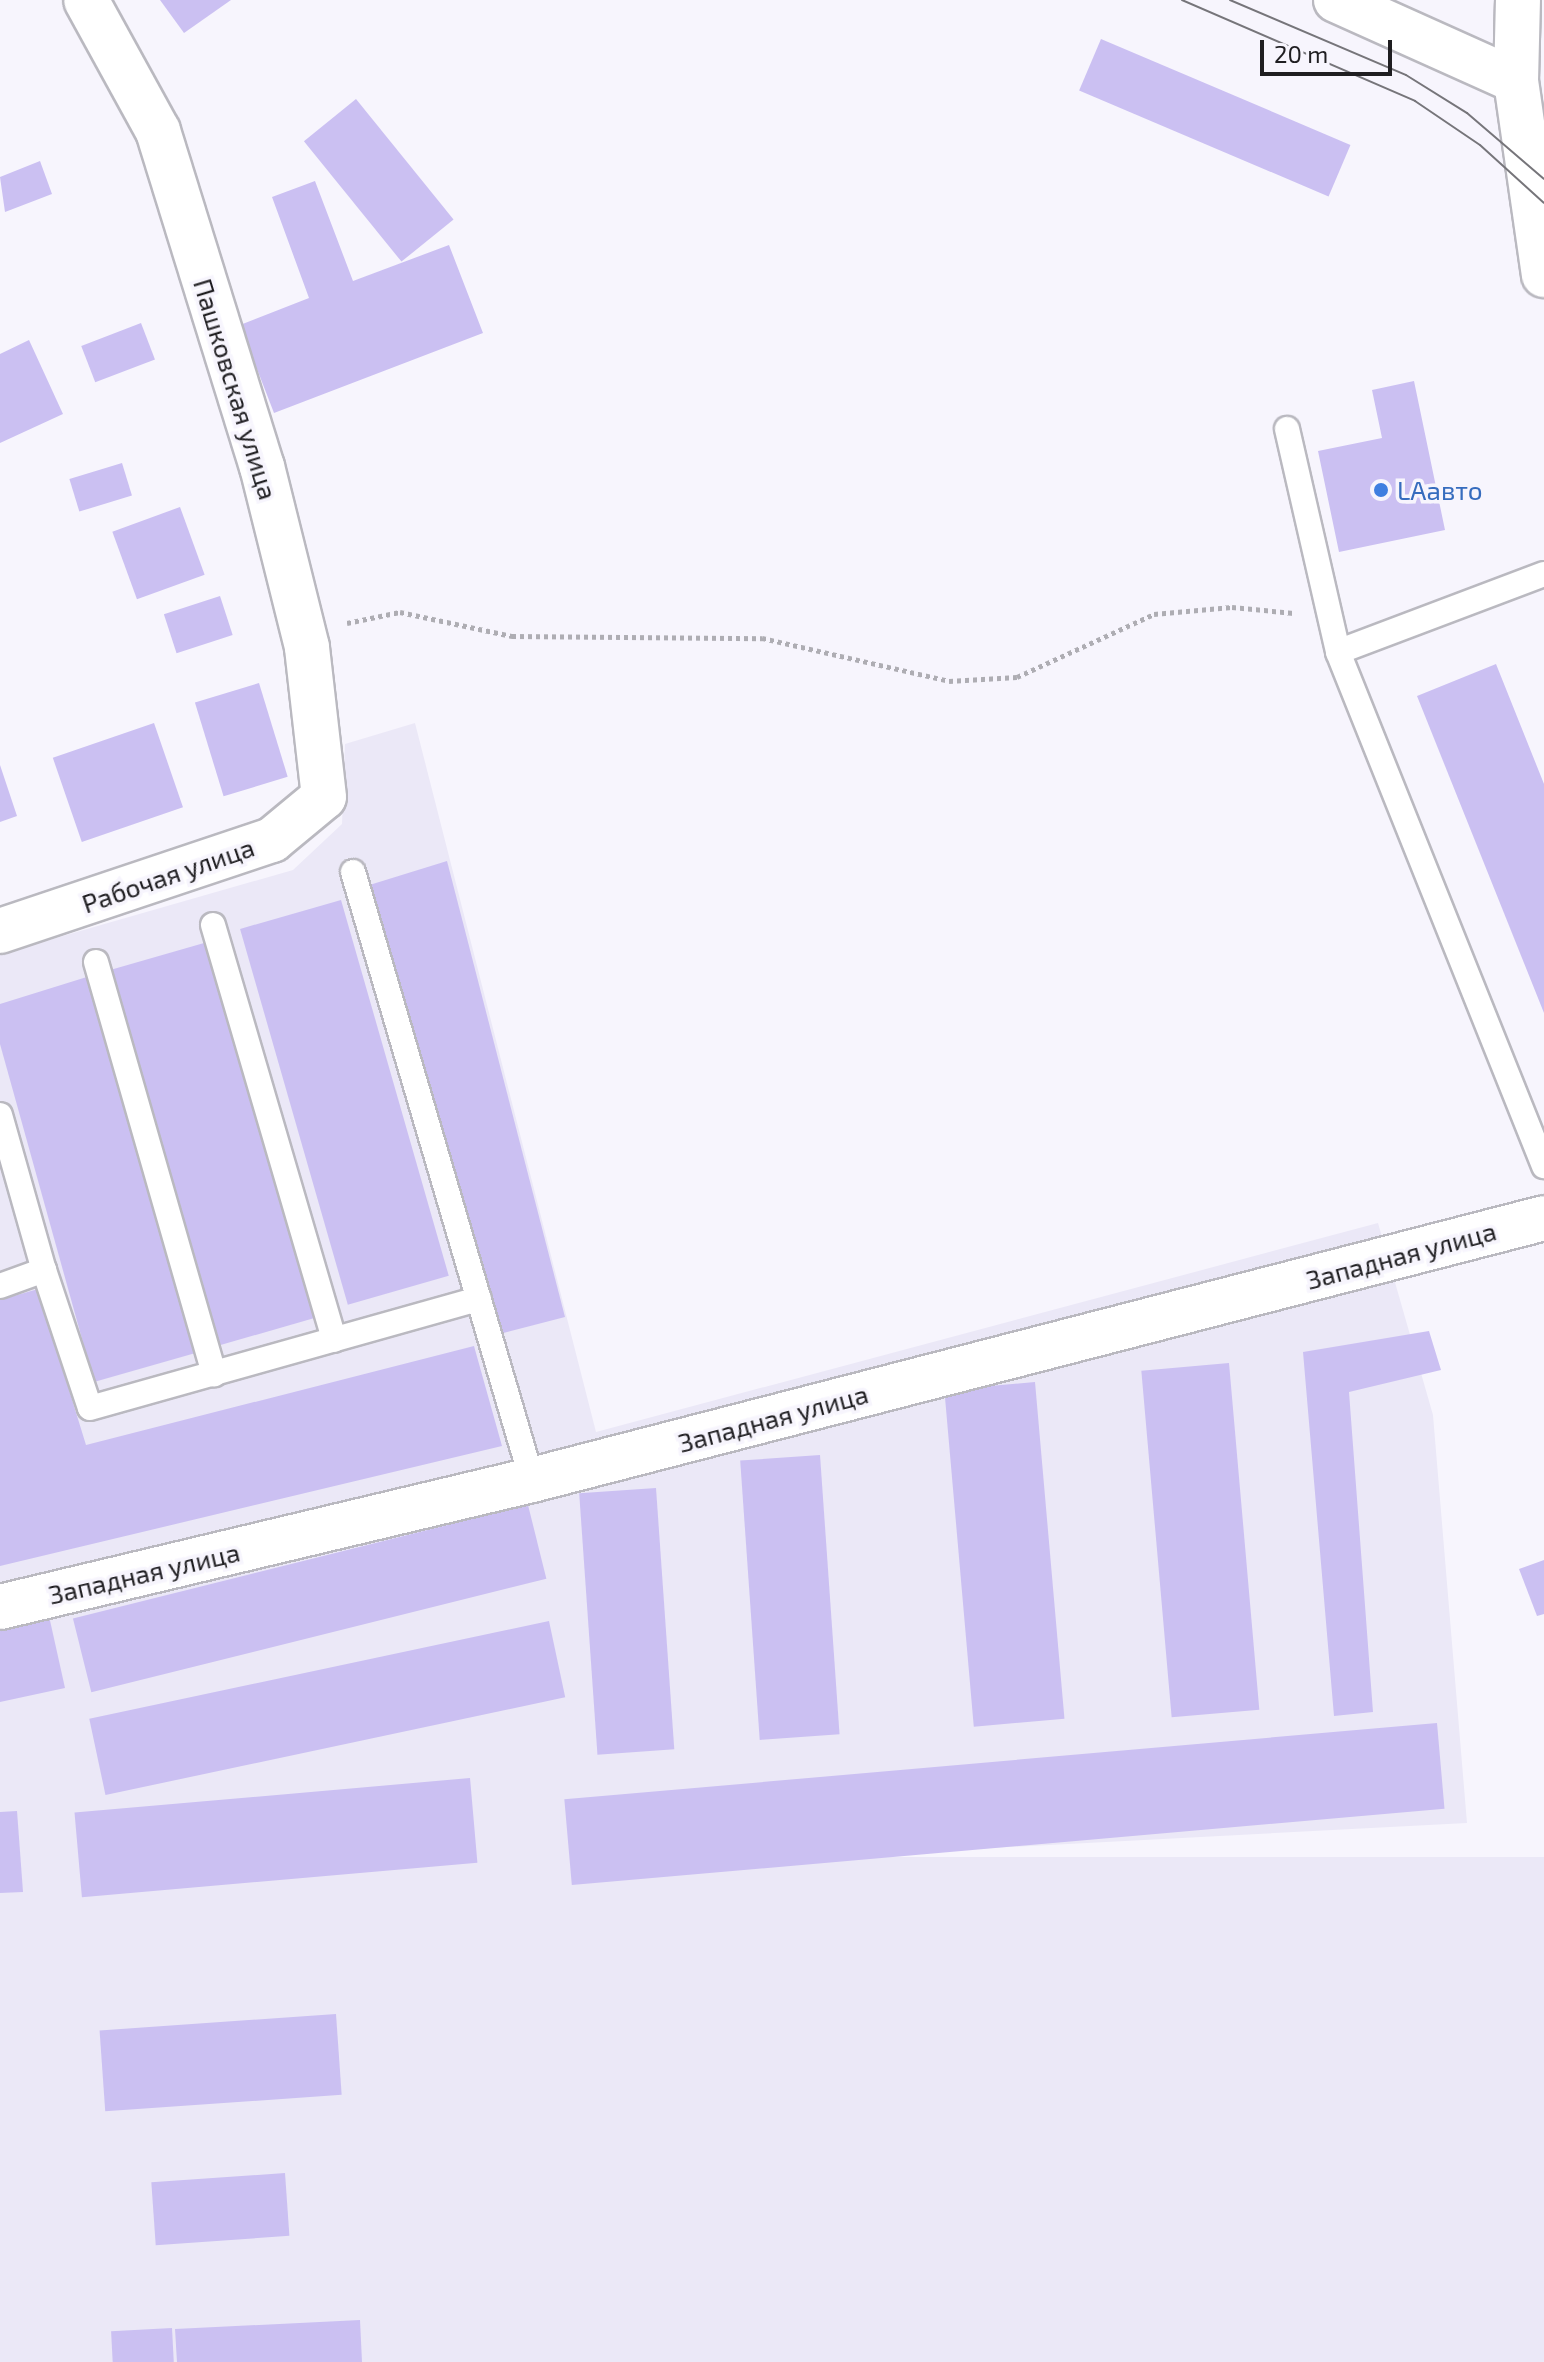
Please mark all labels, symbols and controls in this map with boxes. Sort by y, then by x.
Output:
scale bar [1264,24,1396,74]
text: 20 m [1274,39,1328,68]
street label: Пашковская улица [188,275,284,503]
place label: LAавто [1397,474,1483,506]
marker: LAавто [1372,481,1390,499]
street label: Рабочая улица [78,831,258,919]
street label: Западная улица [1303,1215,1499,1295]
street label: Западная улица [675,1378,871,1458]
street label: Западная улица [45,1536,243,1610]

